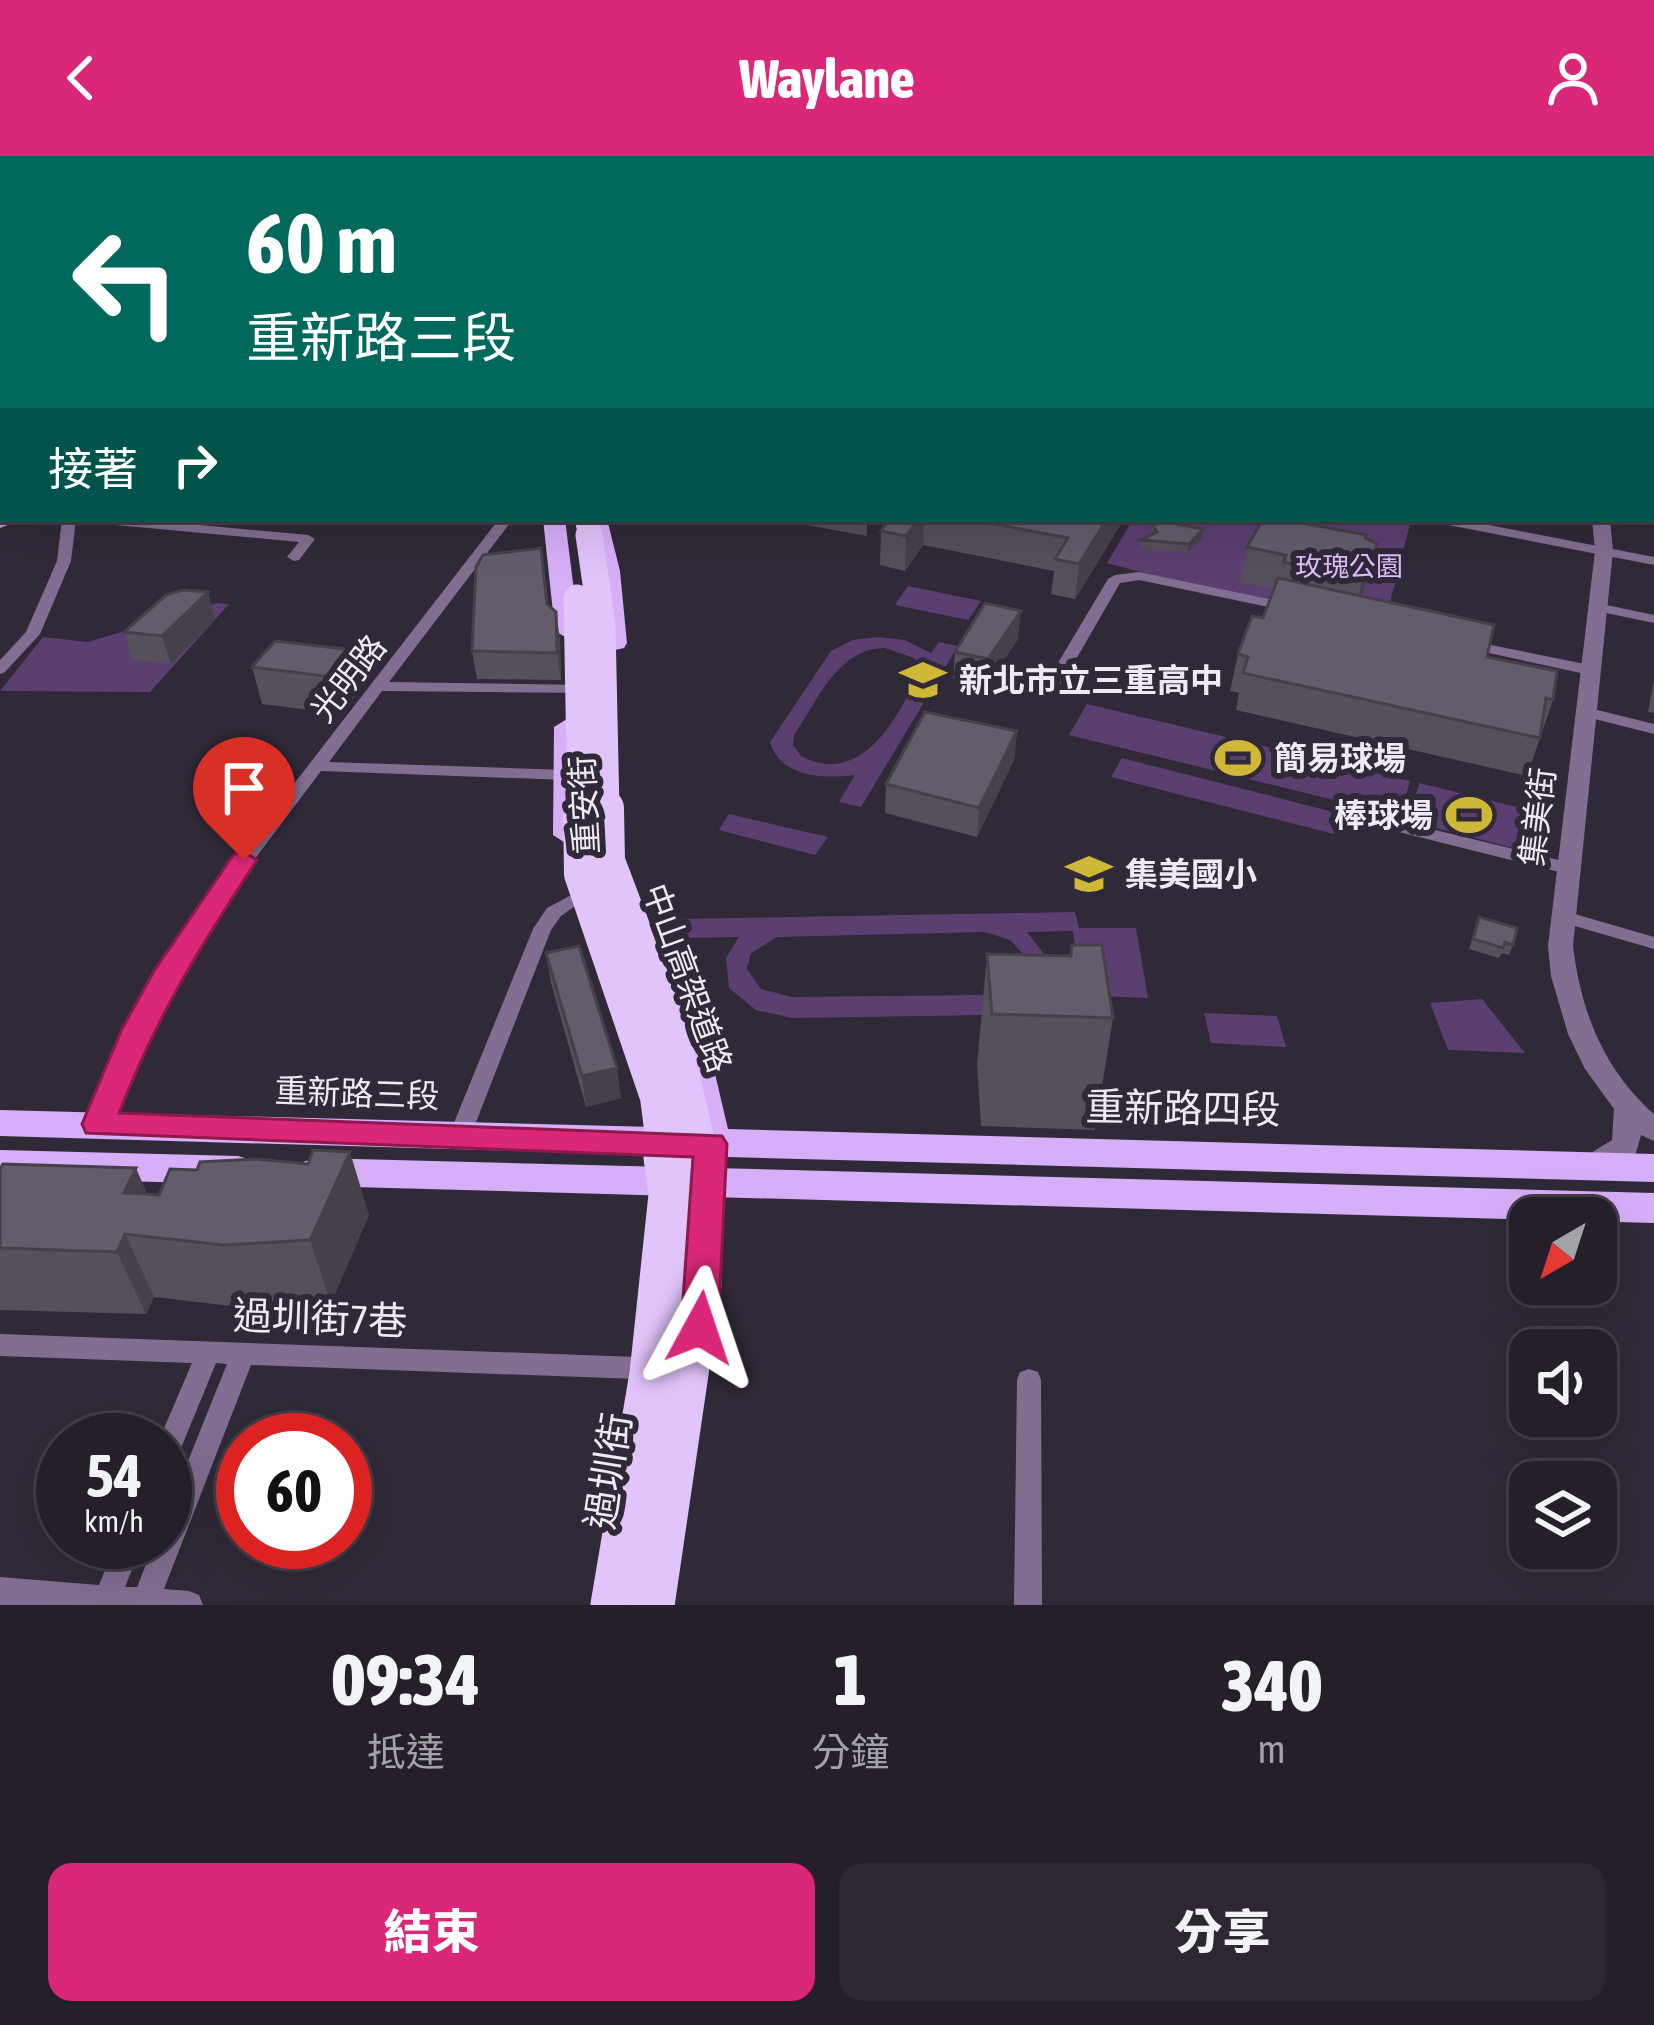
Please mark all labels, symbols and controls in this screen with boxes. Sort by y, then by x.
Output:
icon: back [48,45,114,111]
icon: person [1540,45,1606,111]
text: Waylane [739,48,915,109]
text: 60 m [246,195,397,291]
icon: left [48,204,204,360]
text: 重新路三段 [246,307,516,368]
icon: right [162,432,228,498]
text: 接著 [48,443,138,495]
park label: 玫瑰公園 [1295,551,1403,582]
street label: 光明路 [303,627,393,729]
school or university icon: 新北市立三重高中 [898,655,948,705]
place label: 新北市立三重高中 [959,661,1223,699]
sports icon: 簡易球場 [1213,733,1263,783]
pin [193,737,295,860]
place label: 簡易球場 [1274,739,1406,777]
icon: arrive [211,755,277,821]
street label: 重安街 [562,755,606,855]
street label: 集美街 [1512,766,1562,868]
sports icon: 棒球場 [1444,790,1494,840]
place label: 棒球場 [1334,796,1433,834]
school or university icon: 集美國小 [1064,849,1114,899]
place label: 集美國小 [1125,855,1257,893]
street label: 中山高架道路 [636,878,740,1078]
street label: 重新路三段 [274,1071,440,1115]
street label: 重新路四段 [1085,1084,1281,1132]
north arrow [1509,1197,1617,1305]
map controls [1509,1197,1617,1569]
position arrow [637,1265,763,1391]
street label: 過圳街7巷 [232,1293,408,1343]
button: sound [1509,1329,1617,1437]
street label: 過圳街 [577,1410,639,1532]
speed limit sign: 60 [216,1413,372,1569]
text: 54 [86,1441,142,1510]
button: layers [1509,1461,1617,1569]
text: km/h [84,1504,144,1538]
text: 09:34 [332,1638,480,1720]
text: 1 [833,1638,867,1720]
text: 340 [1221,1644,1322,1726]
text: m [1258,1727,1286,1771]
text: 抵達 [367,1730,445,1774]
text: 分鐘 [811,1730,889,1774]
button: 結束 [48,1863,815,2001]
button: 分享 [839,1863,1606,2001]

